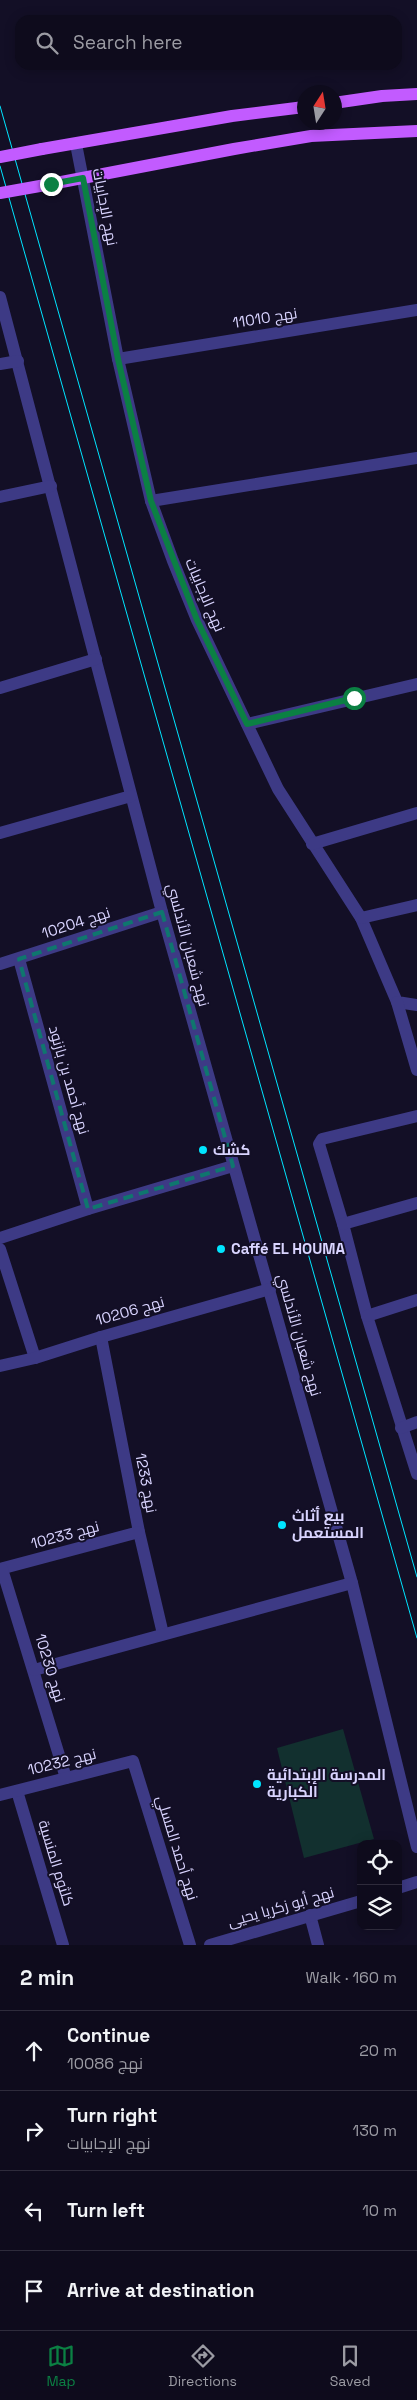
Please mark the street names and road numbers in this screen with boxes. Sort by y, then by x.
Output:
street label: نهج الإجابيات [87,167,122,248]
street label: نهج 11010 [231,303,299,334]
street label: نهج الإجابيات [180,555,230,635]
street label: نهج شعبان الأندلسي [160,881,214,1009]
street label: نهج 10204 [39,903,113,944]
street label: نهج أحمد بن بازنود [43,1023,94,1137]
street label: نهج شعبان الأندلسي [270,1272,326,1399]
street label: نهج 10206 [93,1292,167,1331]
street label: نهج 1233 [129,1451,162,1515]
street label: نهج 10233 [29,1516,102,1555]
street label: نهج 10230 [29,1631,70,1705]
street label: نهج 10232 [26,1744,99,1781]
street label: نهج أحمد المسلي [150,1793,202,1903]
street label: كلثوم المنسية [33,1818,79,1908]
street label: نهج أبو زكريا يحيى [225,1882,337,1933]

